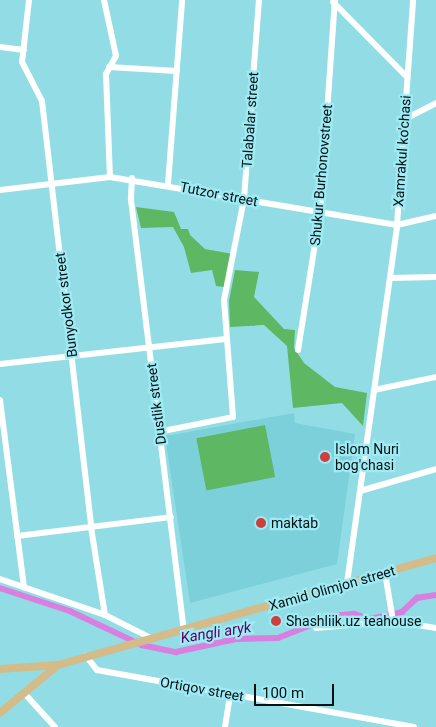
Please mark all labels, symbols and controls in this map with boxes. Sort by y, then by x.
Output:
street label: Talabalar street [238,71,262,169]
street label: Xamrakul ko'chasi [390,95,414,207]
street label: Shukur Burhonovstreet [306,104,336,246]
street label: Tutzor street [179,178,259,210]
street label: Bunyodkor street [51,252,81,358]
street label: Dustlik street [143,362,169,446]
place label: Islom Nuri bog'chasi [335,441,399,474]
marker: Islom Nuri bog'chasi [319,451,331,463]
place label: maktab [271,515,318,531]
marker: maktab [255,517,267,529]
street label: Xamid Olimjon street [267,562,397,614]
place label: Shashliik.uz teahouse [286,613,421,629]
marker: Shashliik.uz teahouse [270,615,282,627]
water label: Kangli aryk [179,619,253,647]
street label: Ortiqov street [159,673,245,705]
scale bar [256,674,336,706]
text: 100 m [262,684,304,702]

